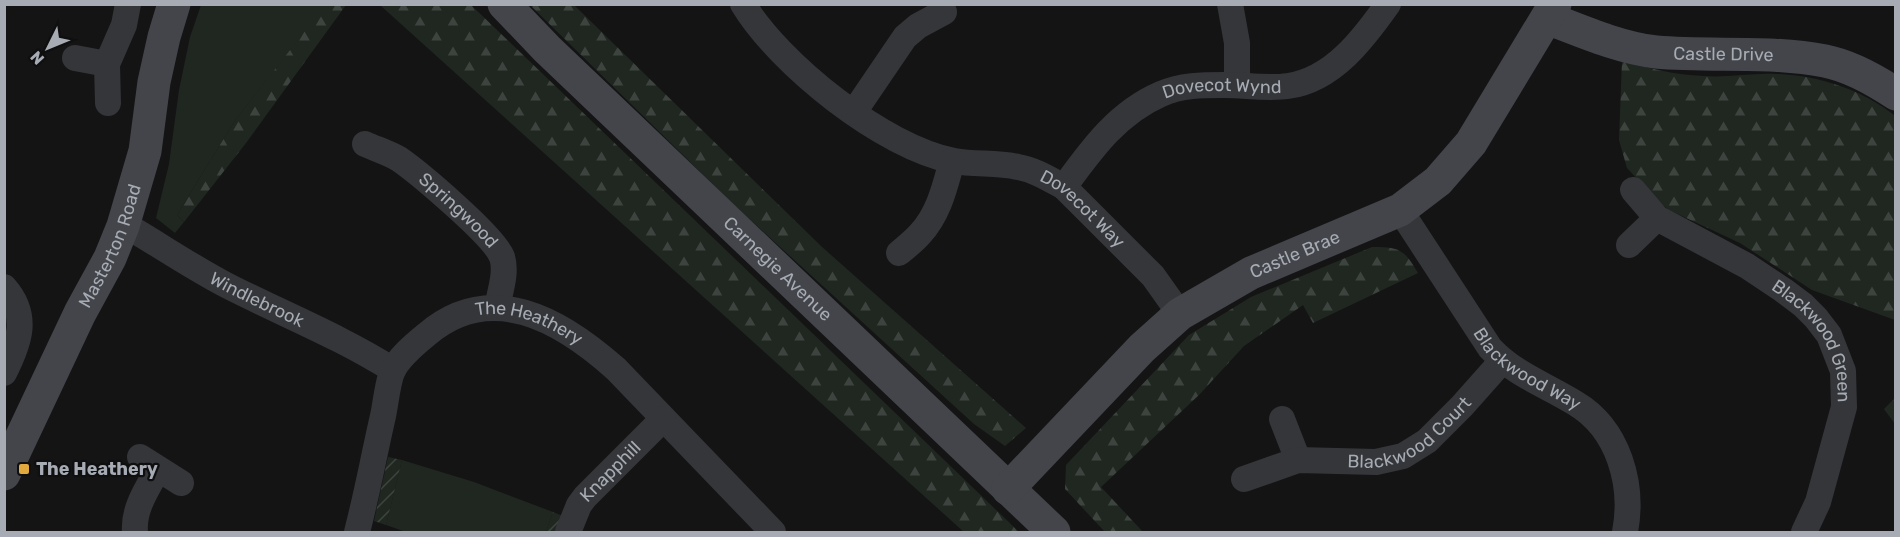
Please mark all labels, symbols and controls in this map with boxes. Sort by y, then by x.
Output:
north arrow [18,18,78,78]
street label: Castle Drive [1673,42,1774,66]
text: N [27,47,48,69]
street label: Dovecot Wynd [1159,74,1282,103]
street label: Dovecot Way [1036,165,1130,253]
street label: Springwood [414,168,503,252]
street label: Masterton Road [74,181,146,312]
street label: Carnegie Avenue [719,212,837,326]
street label: Castle Brae [1246,226,1343,283]
street label: Windlebrook [206,267,308,332]
street label: Blackwood Green [1768,275,1855,403]
street label: The Heathery [474,297,587,350]
street label: Blackwood Way [1469,323,1585,415]
street label: Blackwood Court [1347,392,1476,473]
street label: Knapphill [575,437,645,507]
place label: The Heathery [36,458,158,480]
marker: The Heathery [17,462,31,476]

